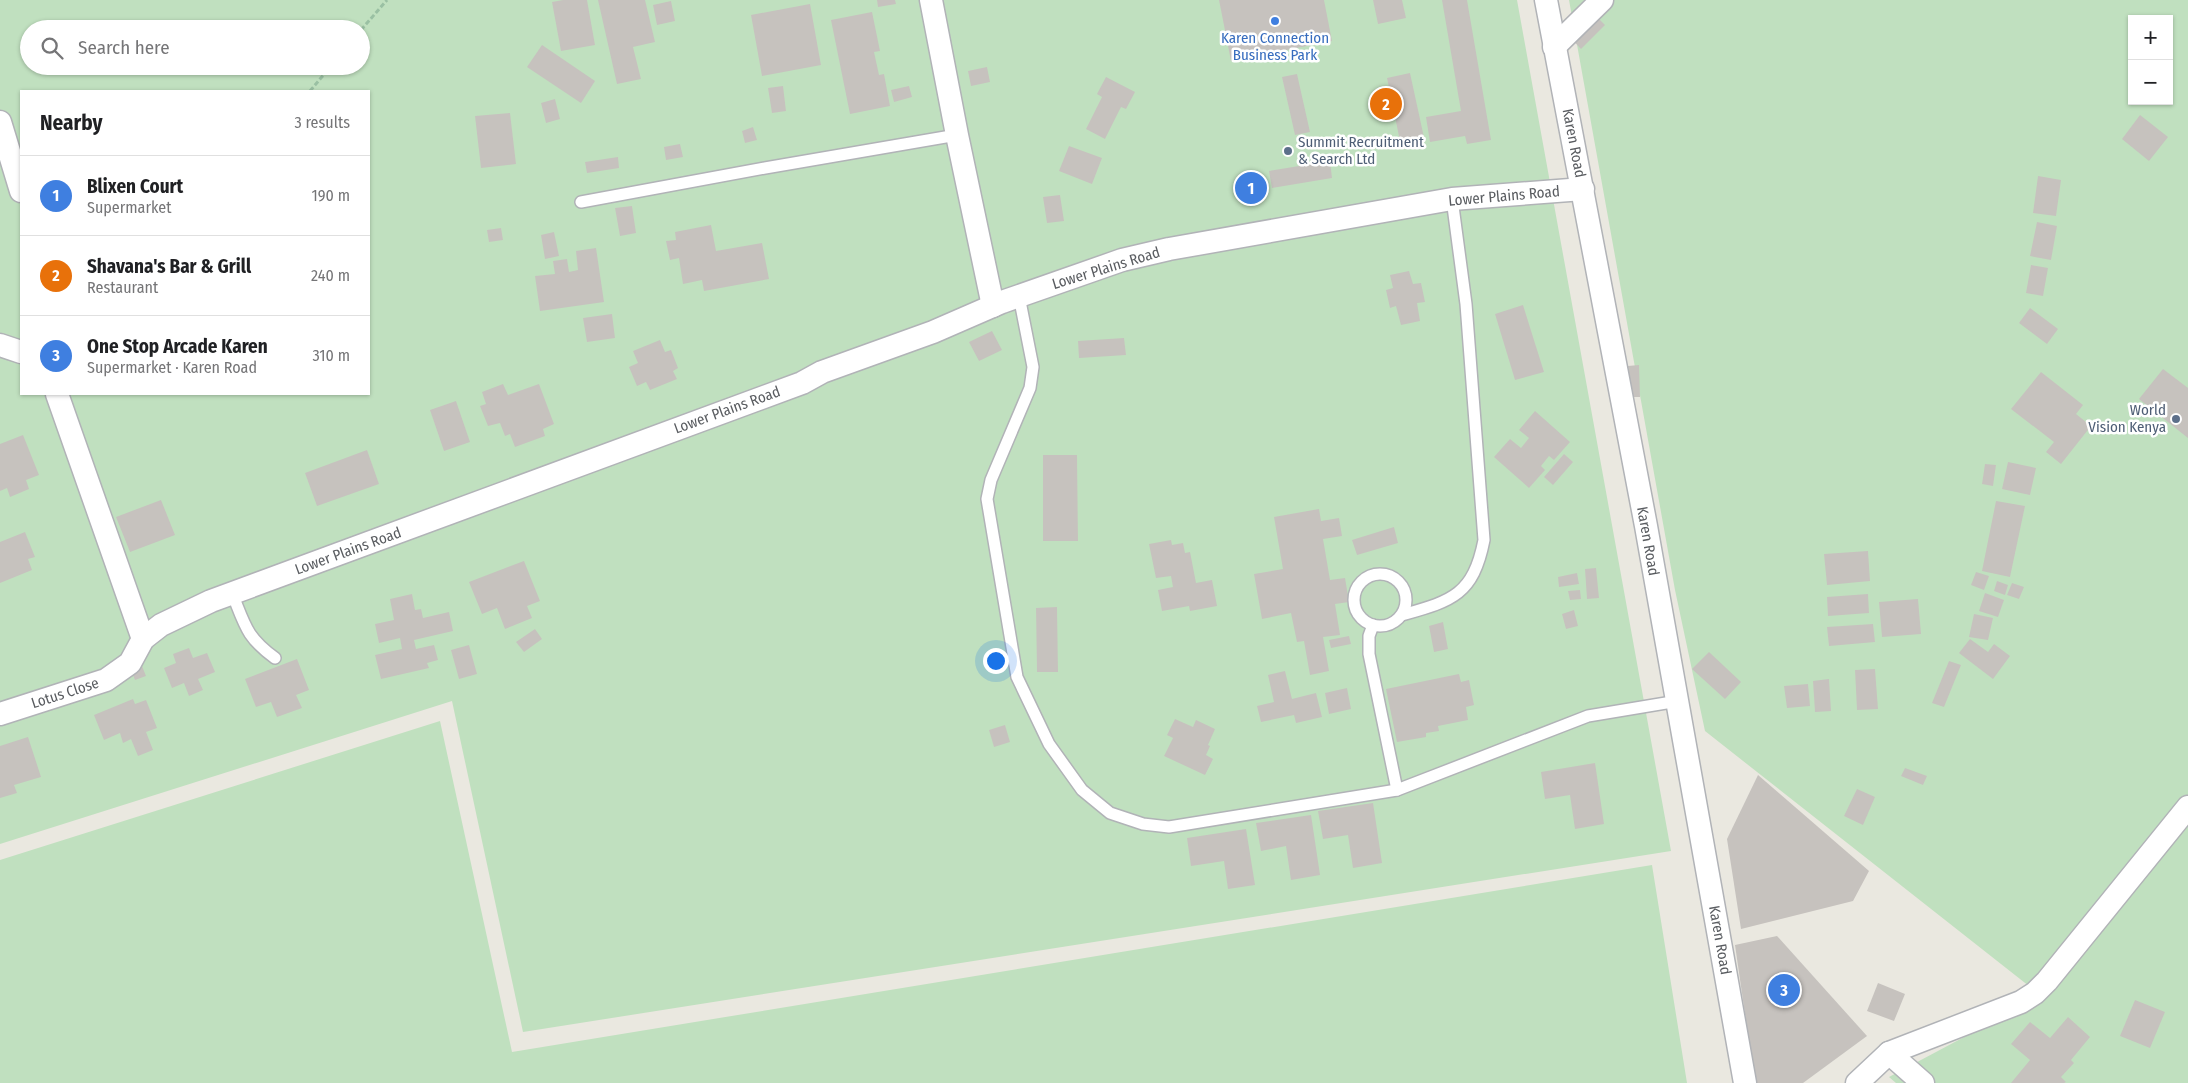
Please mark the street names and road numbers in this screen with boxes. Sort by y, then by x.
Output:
street label: Karen Road [1558,107,1590,179]
street label: Lower Plains Road [1448,182,1560,210]
street label: Lower Plains Road [1050,243,1162,293]
street label: Lower Plains Road [671,382,783,438]
street label: Karen Road [1633,505,1663,577]
street label: Lower Plains Road [292,523,404,579]
street label: Lotus Close [29,674,101,712]
street label: Karen Road [1705,904,1735,976]

